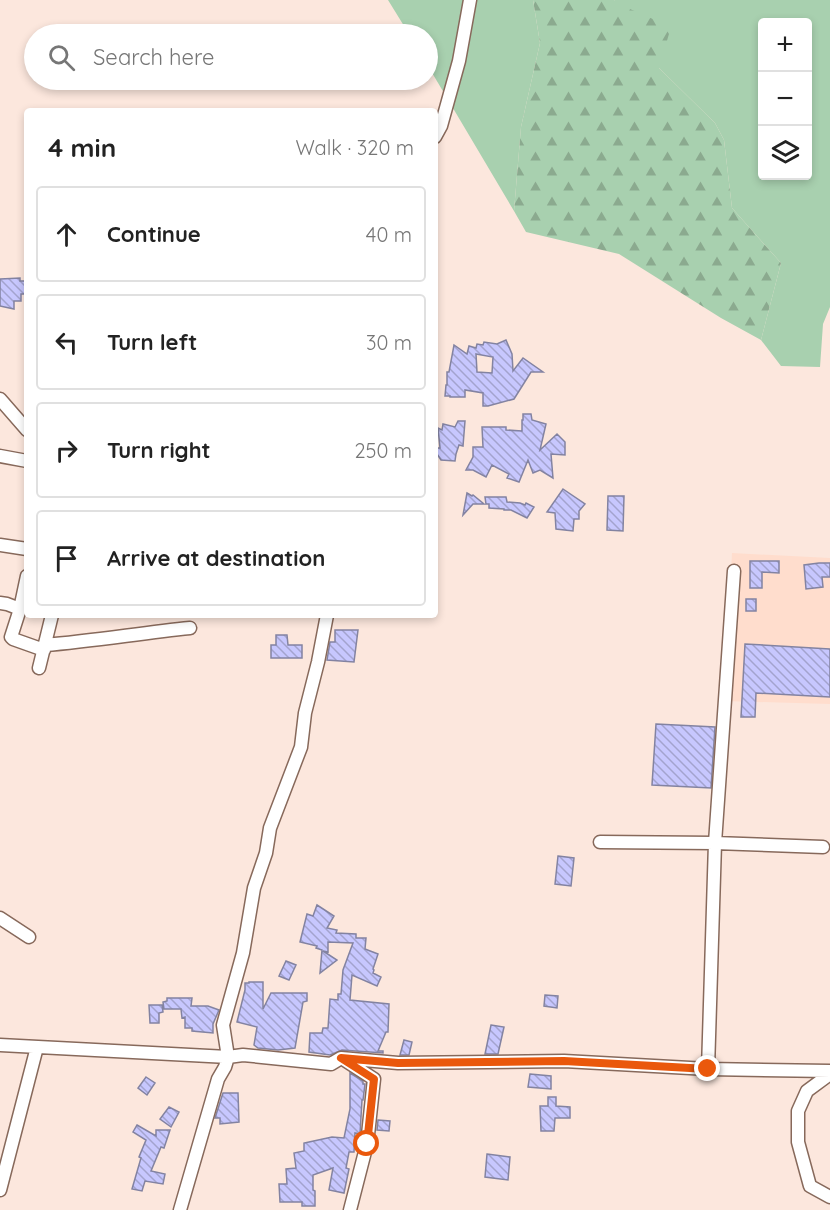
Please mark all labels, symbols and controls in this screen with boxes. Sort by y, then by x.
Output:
map controls [758,18,812,180]
button: + [758,18,812,72]
search box [24,24,438,90]
icon: search [45,41,78,74]
text: Search here [93,43,214,71]
button: − [758,72,812,126]
button: layers [758,126,812,180]
text: 4 min [48,131,116,164]
text: Walk · 320 m [295,135,414,160]
icon: ahead [50,218,83,251]
text: Continue [107,220,201,248]
text: 40 m [366,222,412,247]
icon: left [50,326,83,359]
text: Turn left [107,328,197,356]
text: 30 m [366,330,412,355]
icon: right [50,434,83,467]
text: Turn right [107,436,211,464]
text: 250 m [354,438,412,463]
icon: arrive [50,542,83,575]
text: Arrive at destination [107,544,325,572]
route end [694,1055,720,1081]
route start [353,1130,379,1156]

